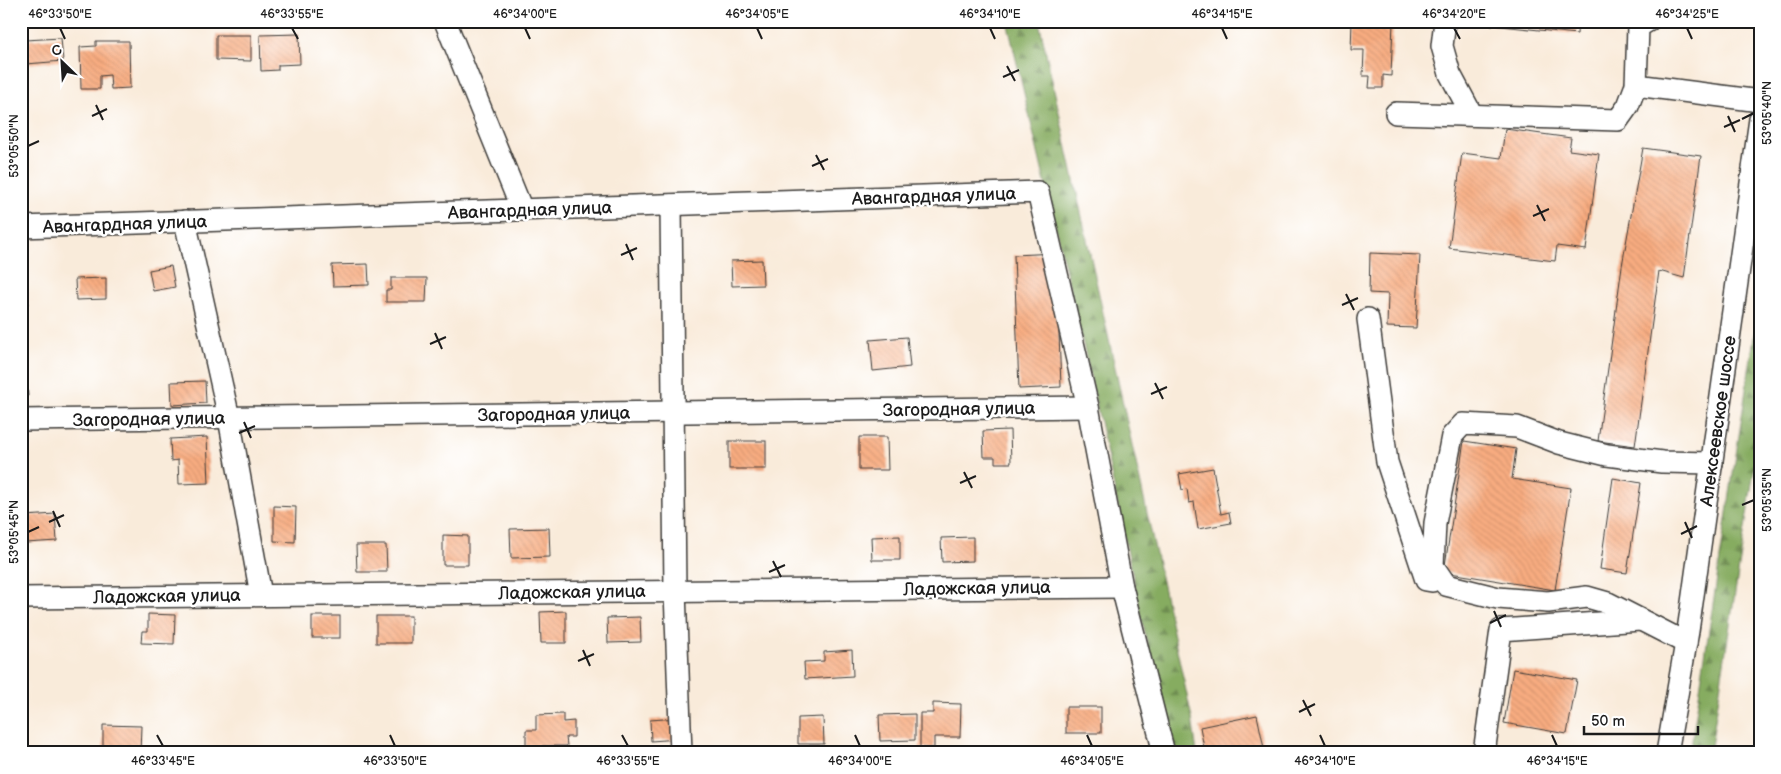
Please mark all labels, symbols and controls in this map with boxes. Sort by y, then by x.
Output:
text: 46°33'50"E [28,7,92,22]
text: 46°33'55"E [260,7,324,22]
text: 46°34'00"E [493,7,557,22]
text: 46°34'05"E [725,7,789,22]
text: 46°34'10"E [959,7,1021,22]
text: 46°34'15"E [1191,7,1253,22]
text: 46°34'20"E [1422,7,1486,22]
text: 46°34'25"E [1655,7,1719,22]
north arrow [38,38,88,88]
text: С [49,41,65,60]
text: 53°05'40"N [1760,81,1775,145]
text: 53°05'50"N [7,114,22,178]
street label: Авангардная улица [850,183,1017,210]
street label: Авангардная улица [446,197,613,224]
street label: Авангардная улица [41,211,208,238]
street label: Алексеевское шоссе [1696,334,1741,509]
street label: Загородная улица [883,398,1036,421]
street label: Загородная улица [478,403,631,426]
street label: Загородная улица [73,408,226,431]
text: 53°05'35"N [1760,468,1775,532]
text: 53°05'45"N [7,500,22,564]
street label: Ладожская улица [902,577,1051,600]
street label: Ладожская улица [497,581,646,604]
street label: Ладожская улица [92,585,241,608]
scale bar [1584,704,1697,736]
text: 50 m [1591,712,1625,731]
text: 46°33'45"E [131,754,195,769]
text: 46°33'50"E [363,754,427,769]
text: 46°33'55"E [596,754,660,769]
text: 46°34'00"E [828,754,892,769]
text: 46°34'05"E [1060,754,1124,769]
text: 46°34'10"E [1294,754,1356,769]
text: 46°34'15"E [1526,754,1588,769]

